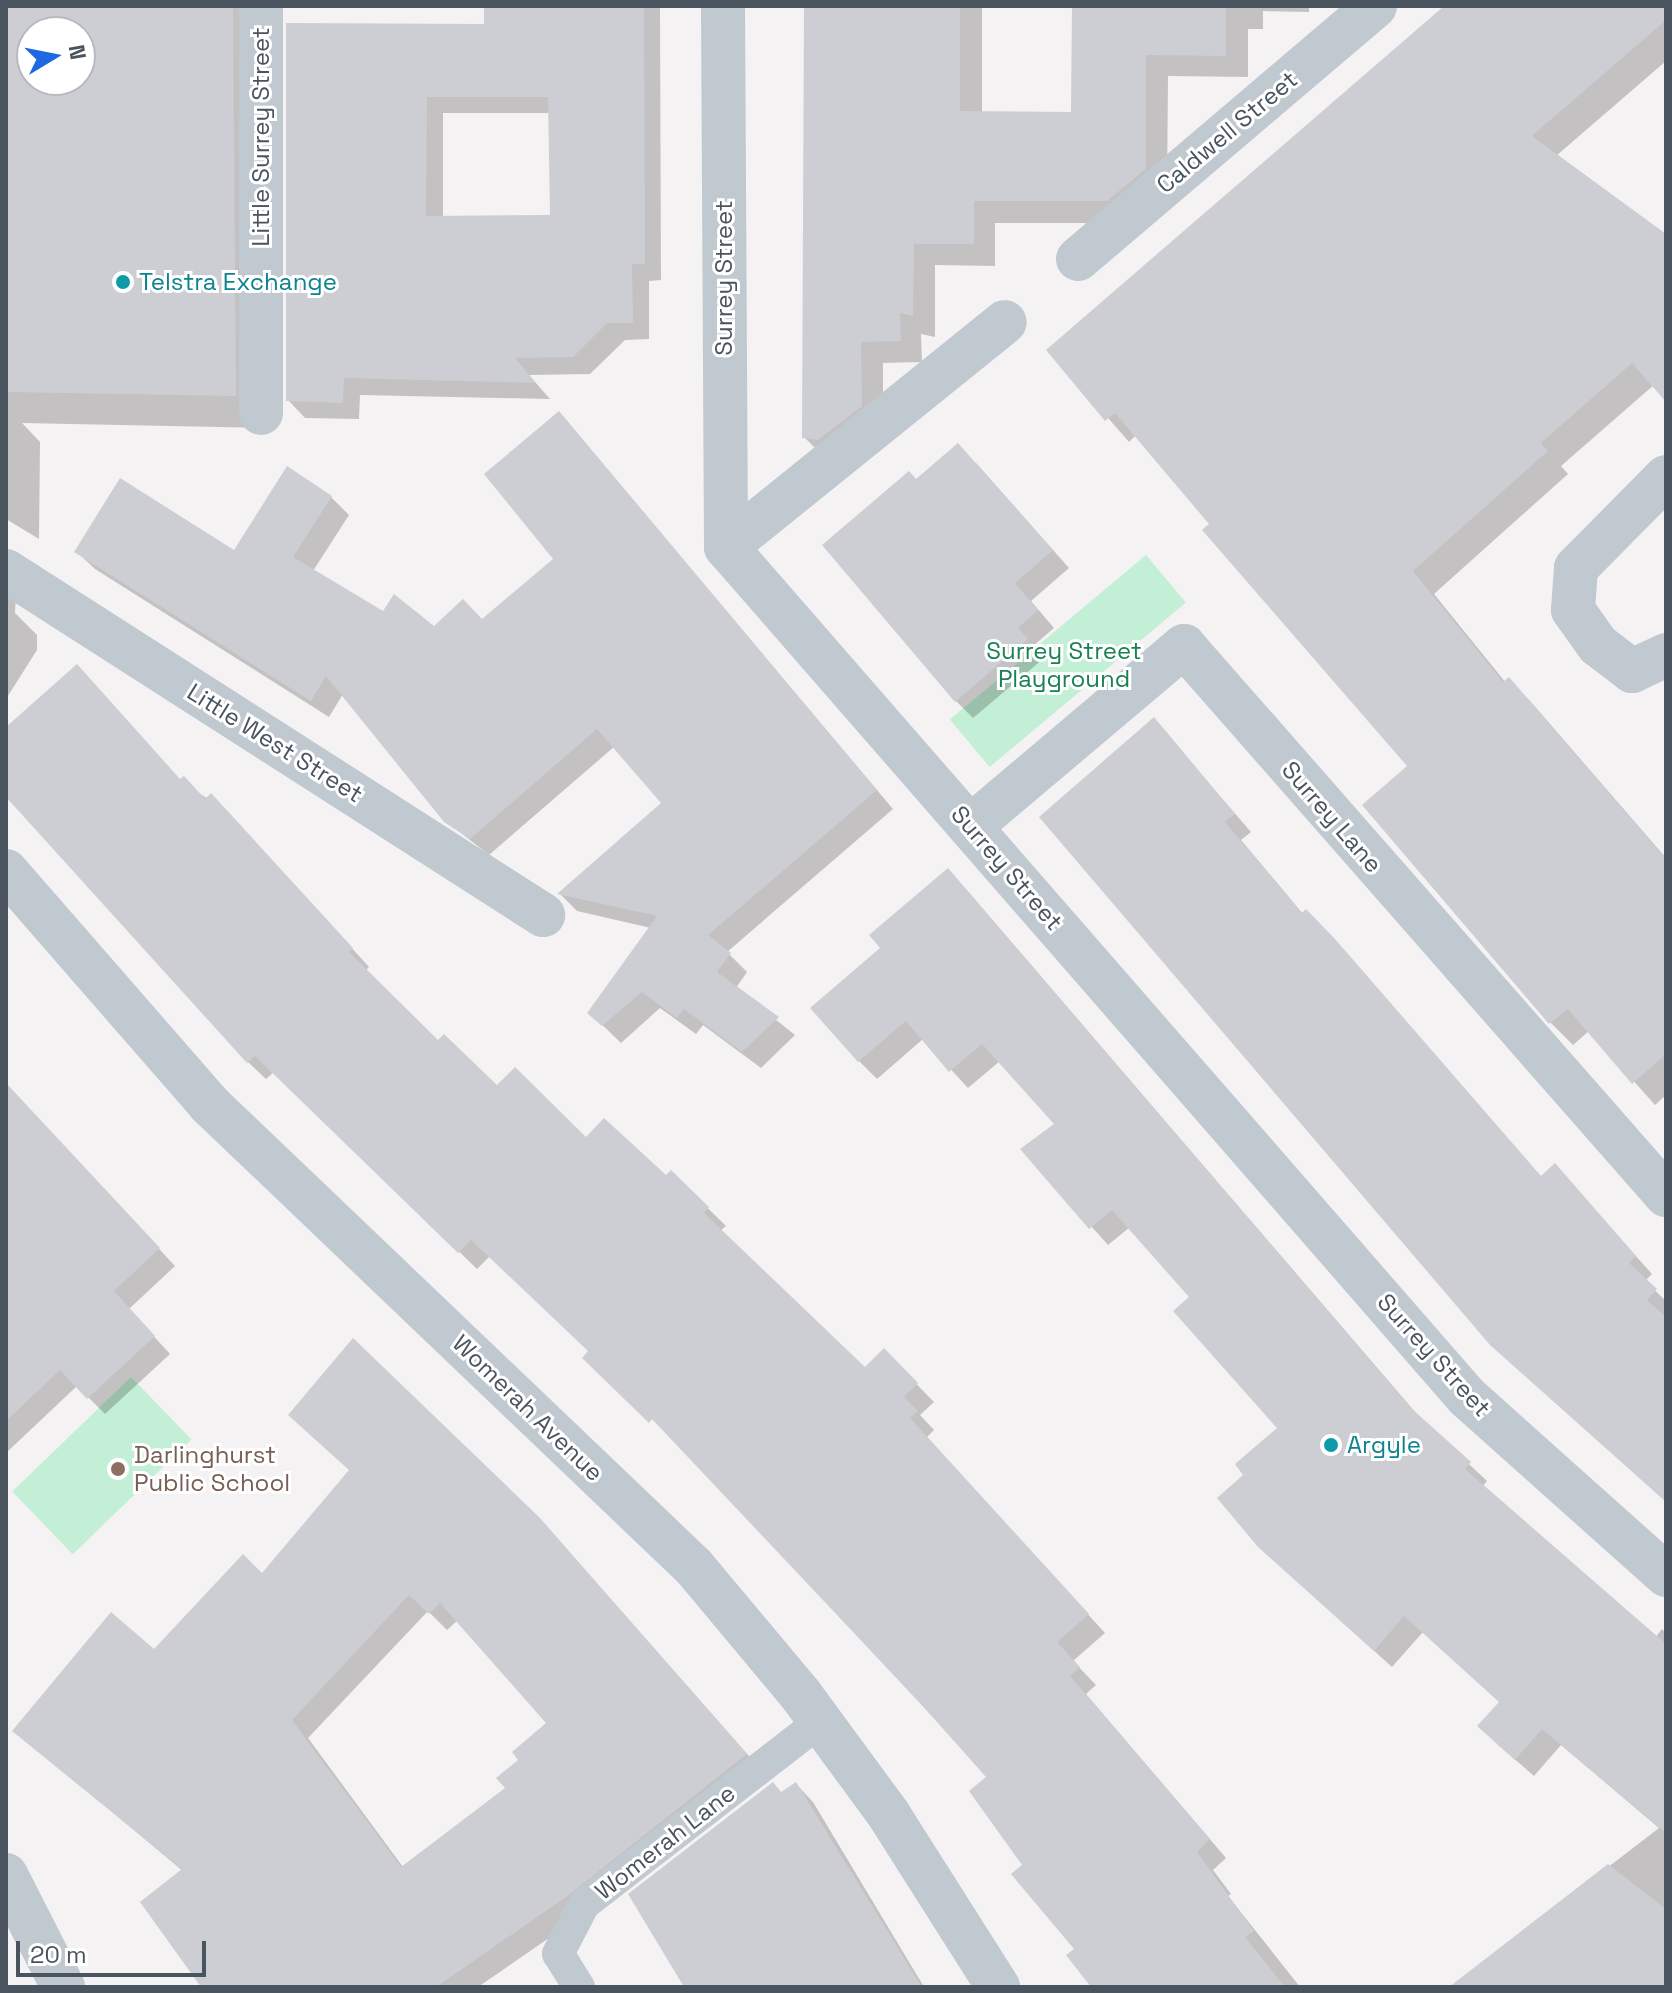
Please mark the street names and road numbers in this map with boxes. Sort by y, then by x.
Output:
street label: Little Surrey Street [247,27,275,247]
street label: Caldwell Street [1151,65,1303,199]
street label: Surrey Street [710,200,738,356]
street label: Little West Street [182,677,368,809]
street label: Surrey Lane [1276,755,1388,879]
street label: Surrey Street [945,800,1069,936]
street label: Surrey Street [1371,1288,1497,1422]
street label: Womerah Avenue [447,1329,609,1487]
street label: Womerah Lane [589,1778,741,1906]

